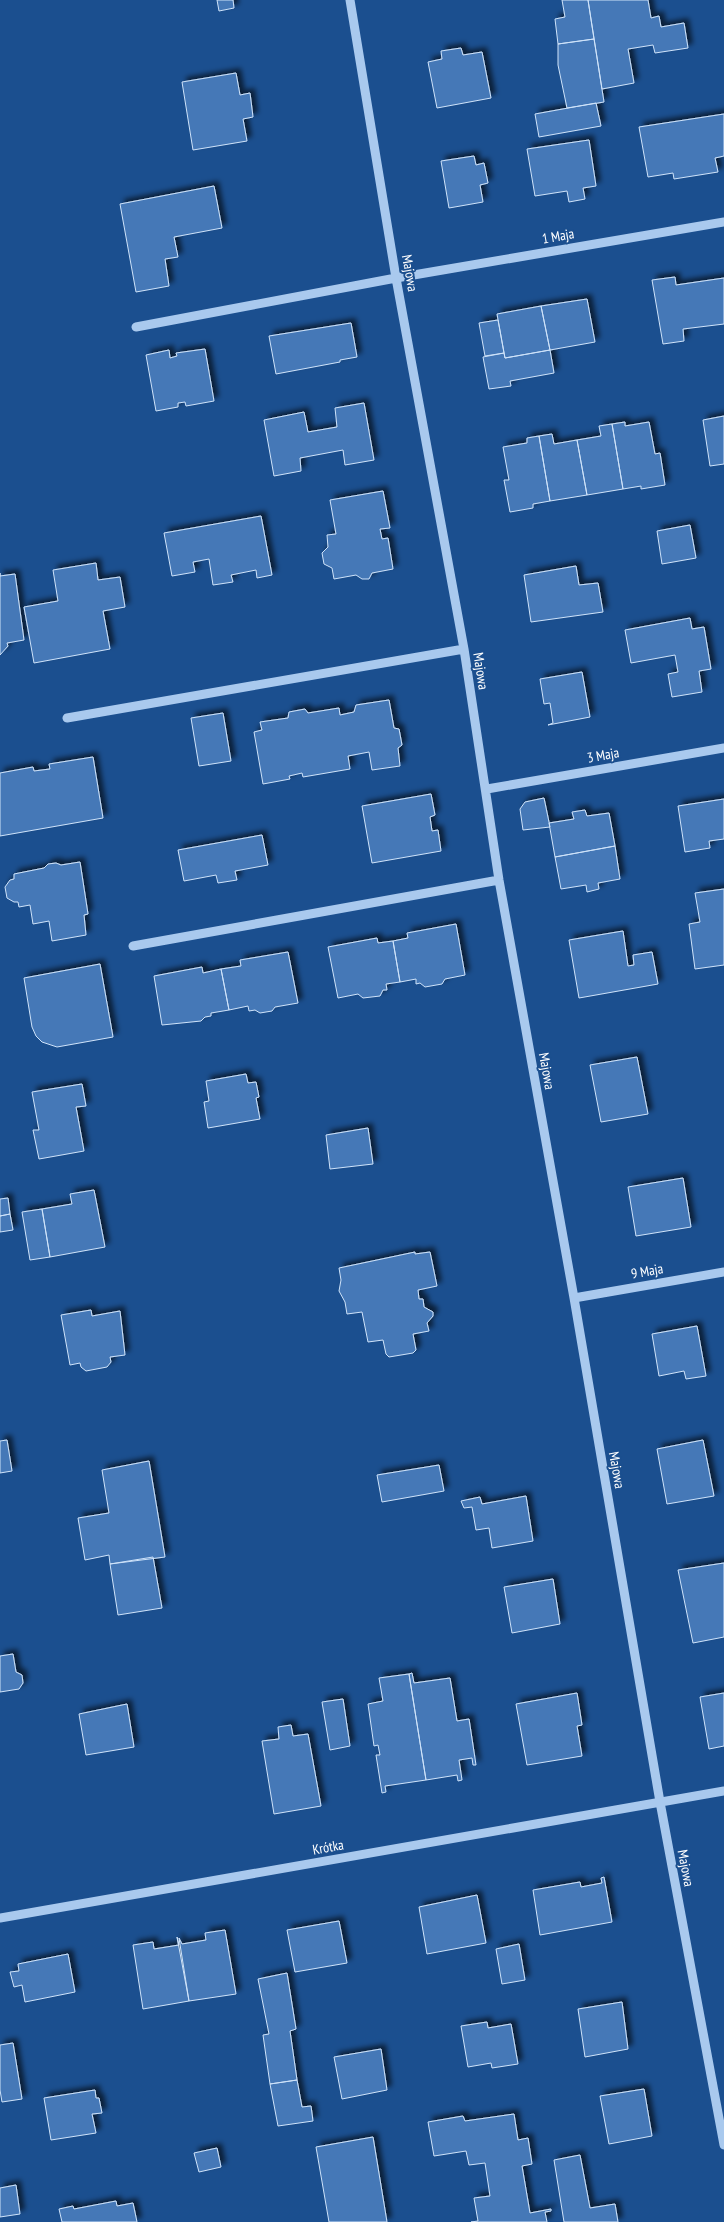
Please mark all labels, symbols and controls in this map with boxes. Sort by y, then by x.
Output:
street label: 1 Maja [540,224,576,248]
street label: Majowa [398,253,422,293]
street label: Majowa [469,651,493,691]
street label: 3 Maja [585,743,621,767]
street label: Majowa [535,1051,559,1091]
street label: 9 Maja [629,1259,665,1283]
street label: Majowa [605,1450,629,1490]
street label: Krótka [311,1835,345,1859]
street label: Majowa [674,1848,698,1888]

